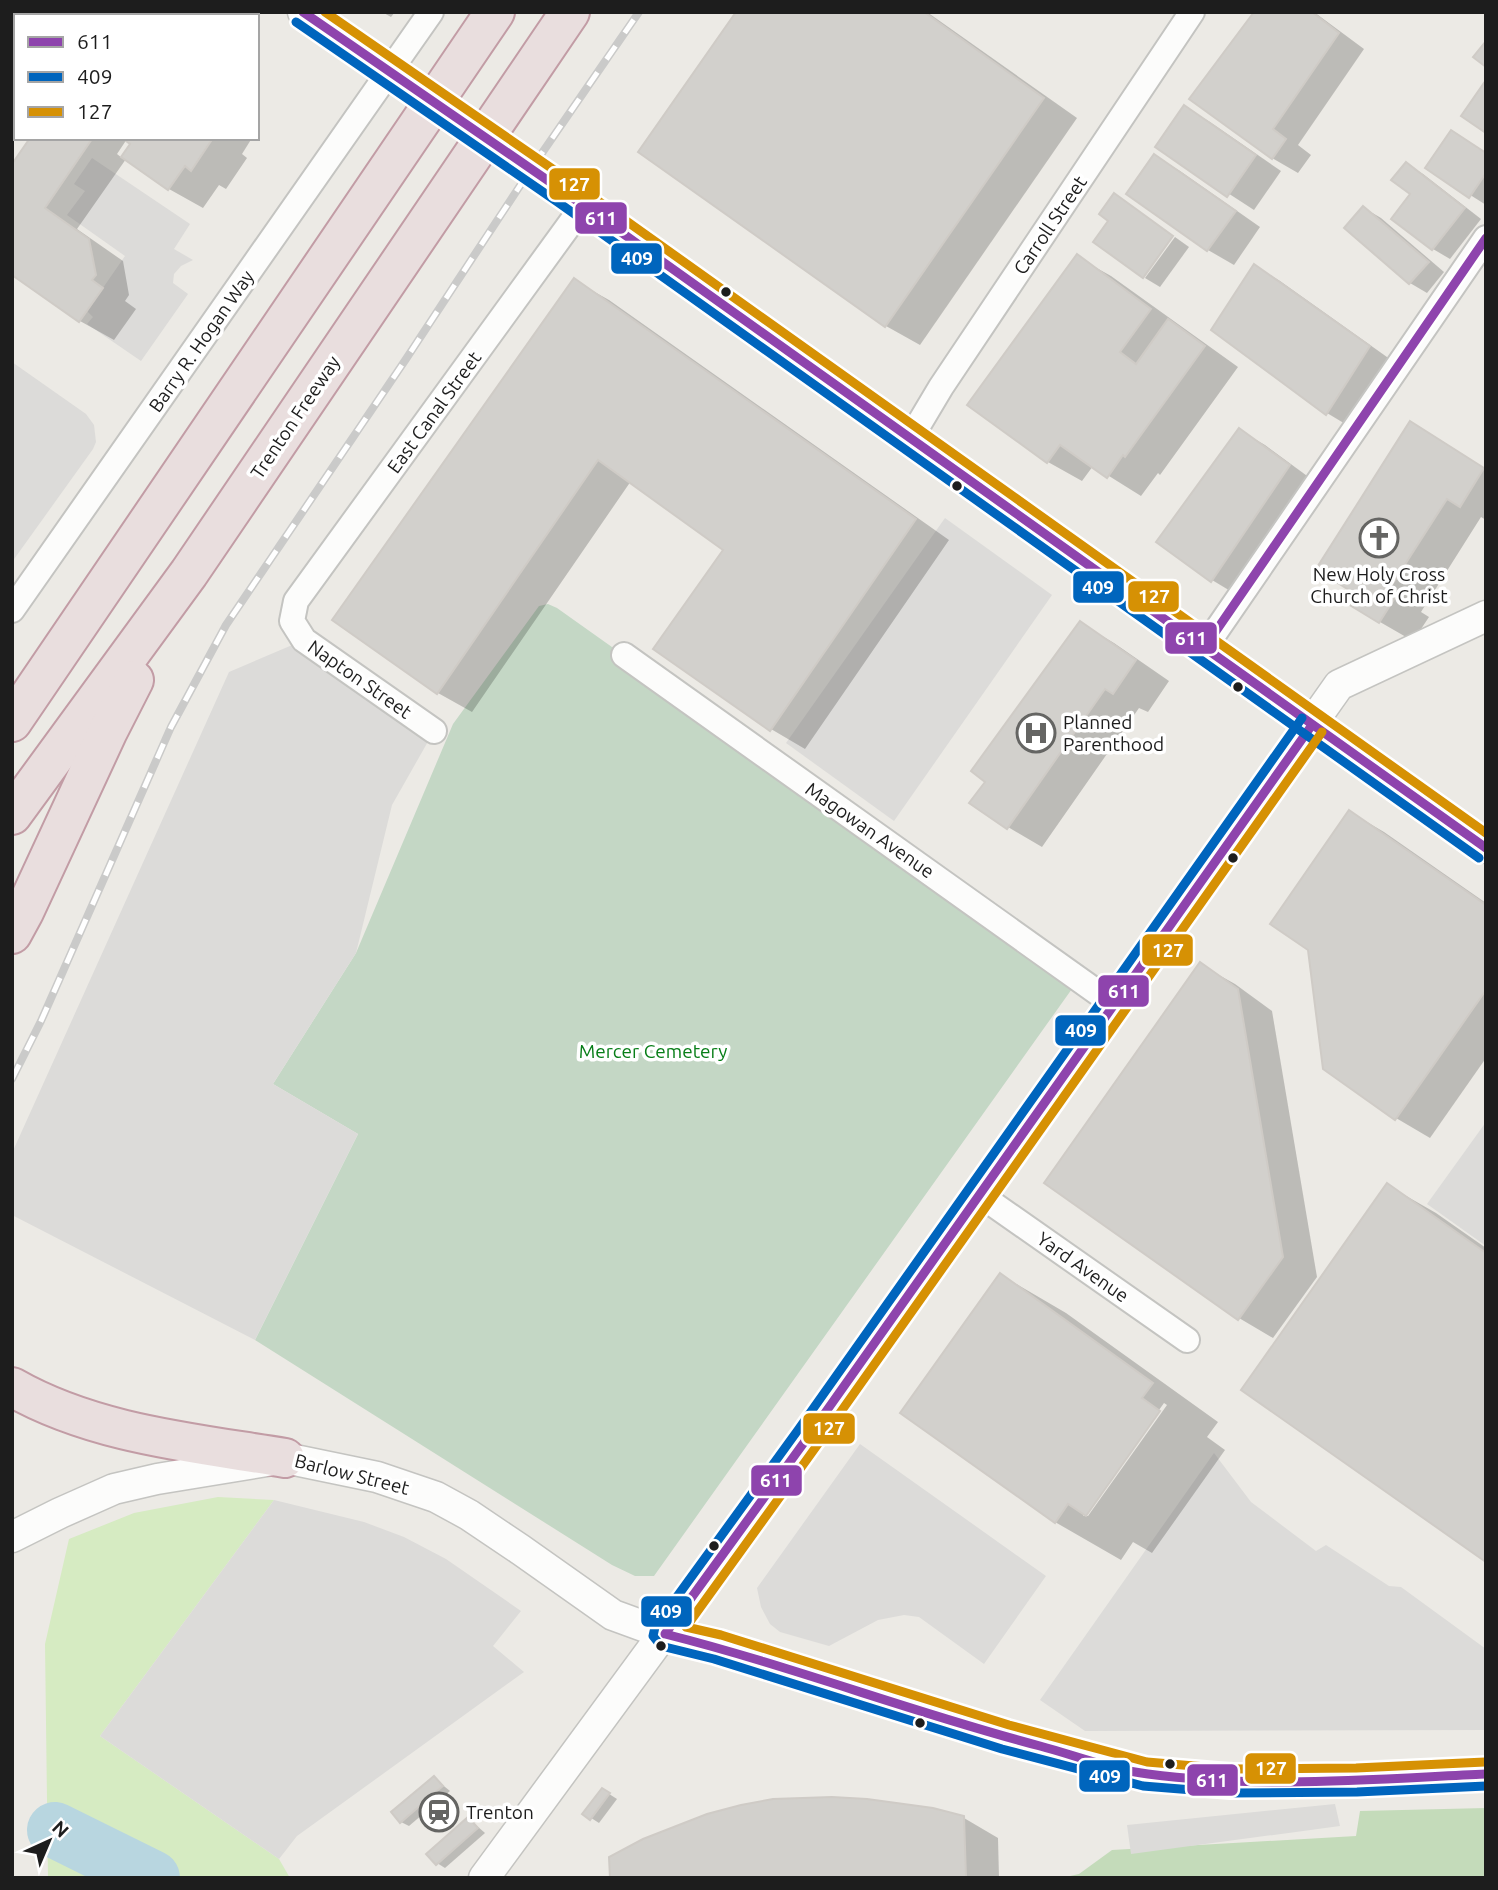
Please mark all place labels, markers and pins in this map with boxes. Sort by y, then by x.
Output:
unlabelled marker [719,285,733,299]
unlabelled marker [950,479,964,493]
church icon: New Holy Cross Church of Christ [1358,517,1400,559]
place label: New Holy Cross Church of Christ [1310,563,1448,607]
unlabelled marker [1231,680,1245,694]
place label: Planned Parenthood [1063,711,1164,755]
hospital icon: Planned Parenthood [1015,712,1057,754]
unlabelled marker [1226,851,1240,865]
unlabelled marker [707,1539,721,1553]
unlabelled marker [654,1639,668,1653]
unlabelled marker [913,1716,927,1730]
unlabelled marker [1163,1757,1177,1771]
station icon: Trenton [418,1791,460,1833]
place label: Trenton [466,1801,534,1823]

